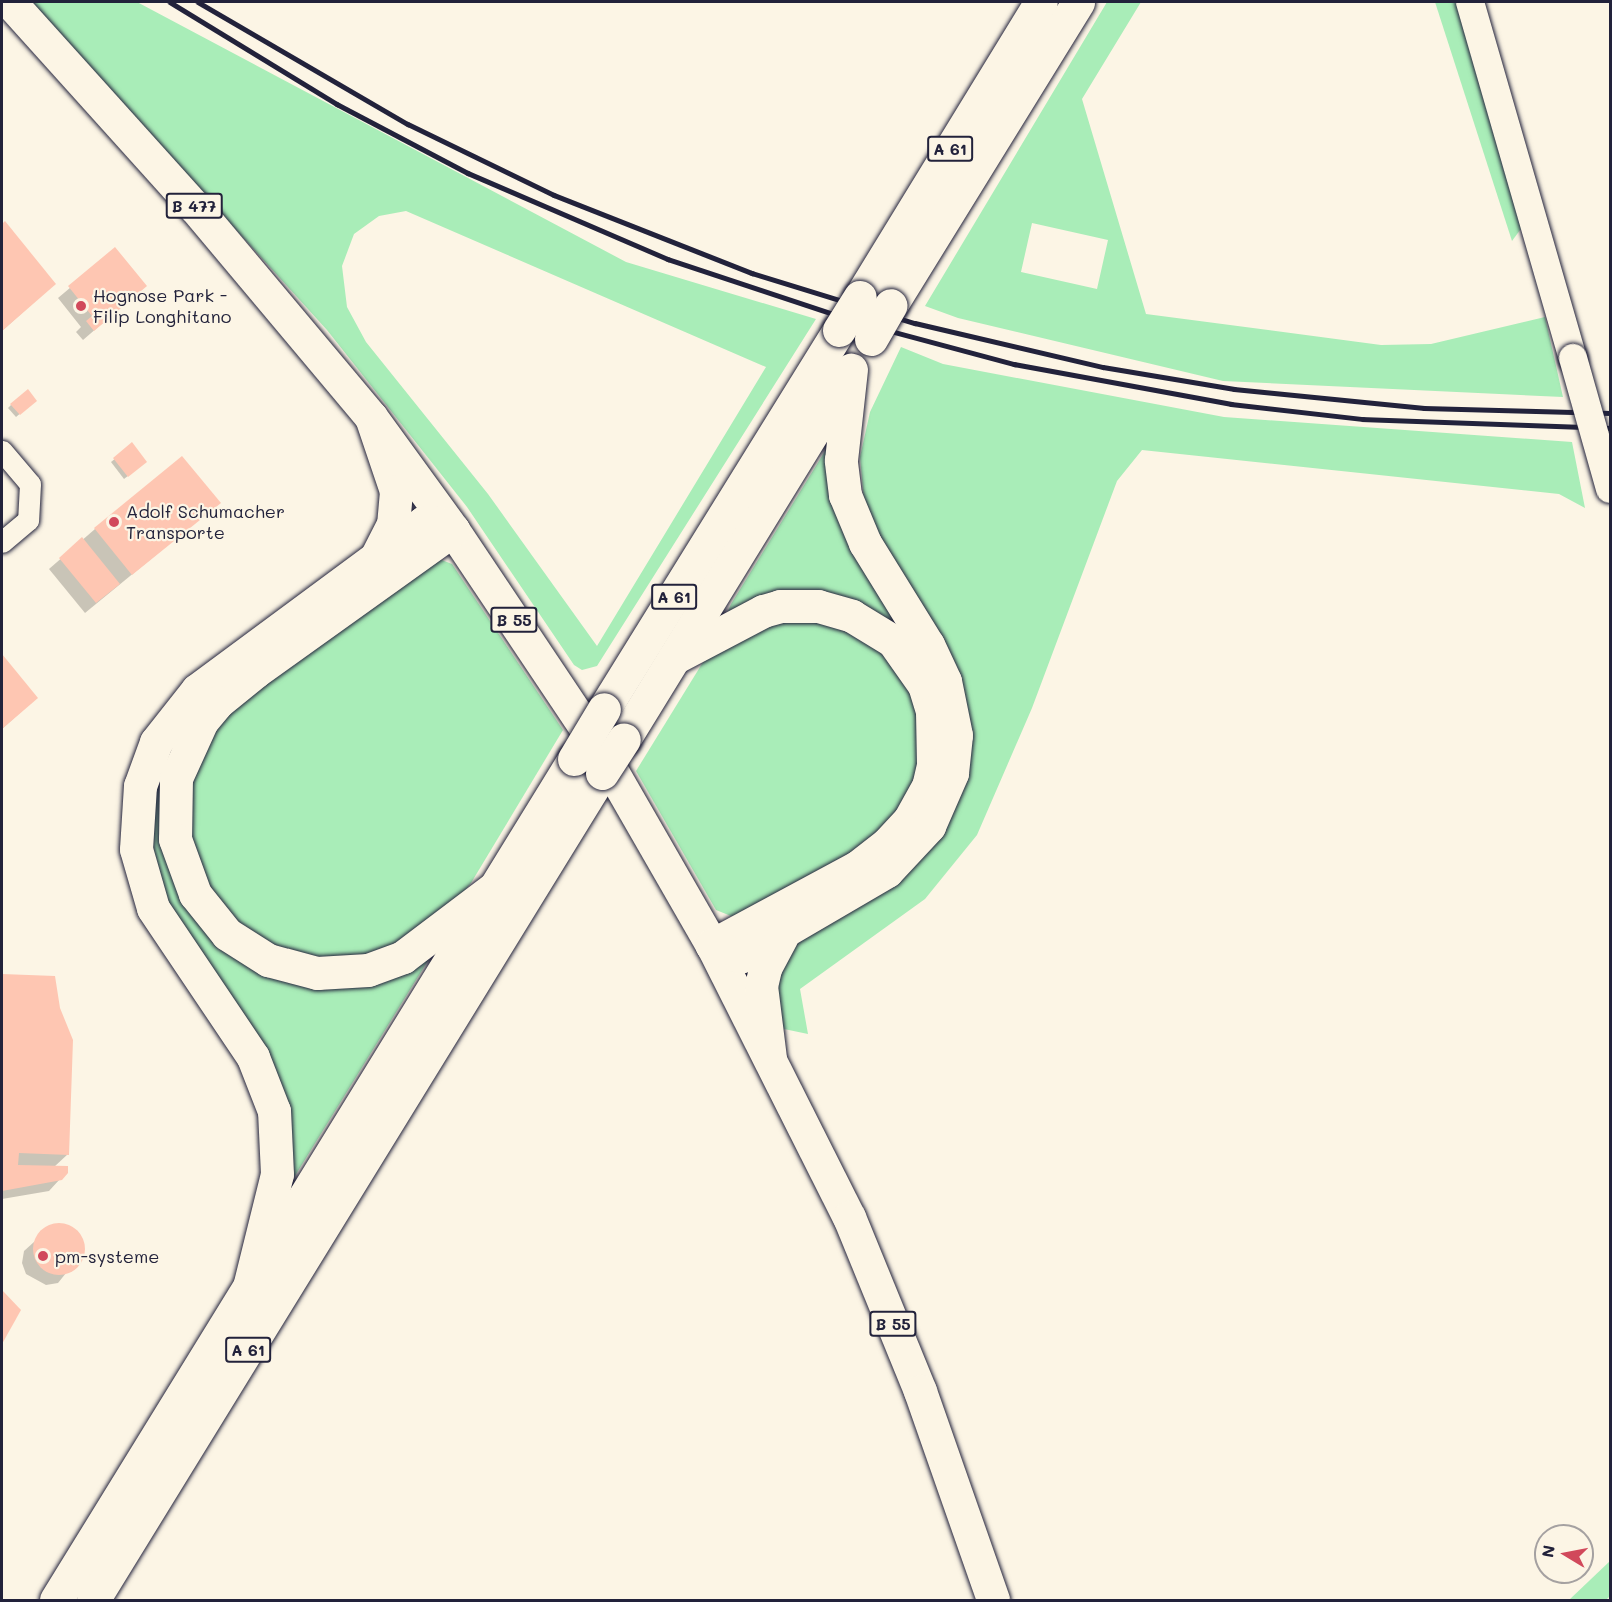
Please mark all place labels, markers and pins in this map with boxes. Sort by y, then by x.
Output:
place label: Hognose Park - Filip Longhitano [93,285,231,328]
marker: Hognose Park - Filip Longhitano [74,299,88,313]
place label: Adolf Schumacher Transporte [126,501,285,544]
marker: Adolf Schumacher Transporte [107,515,121,529]
place label: pm-systeme [55,1245,159,1267]
marker: pm-systeme [36,1249,50,1263]

